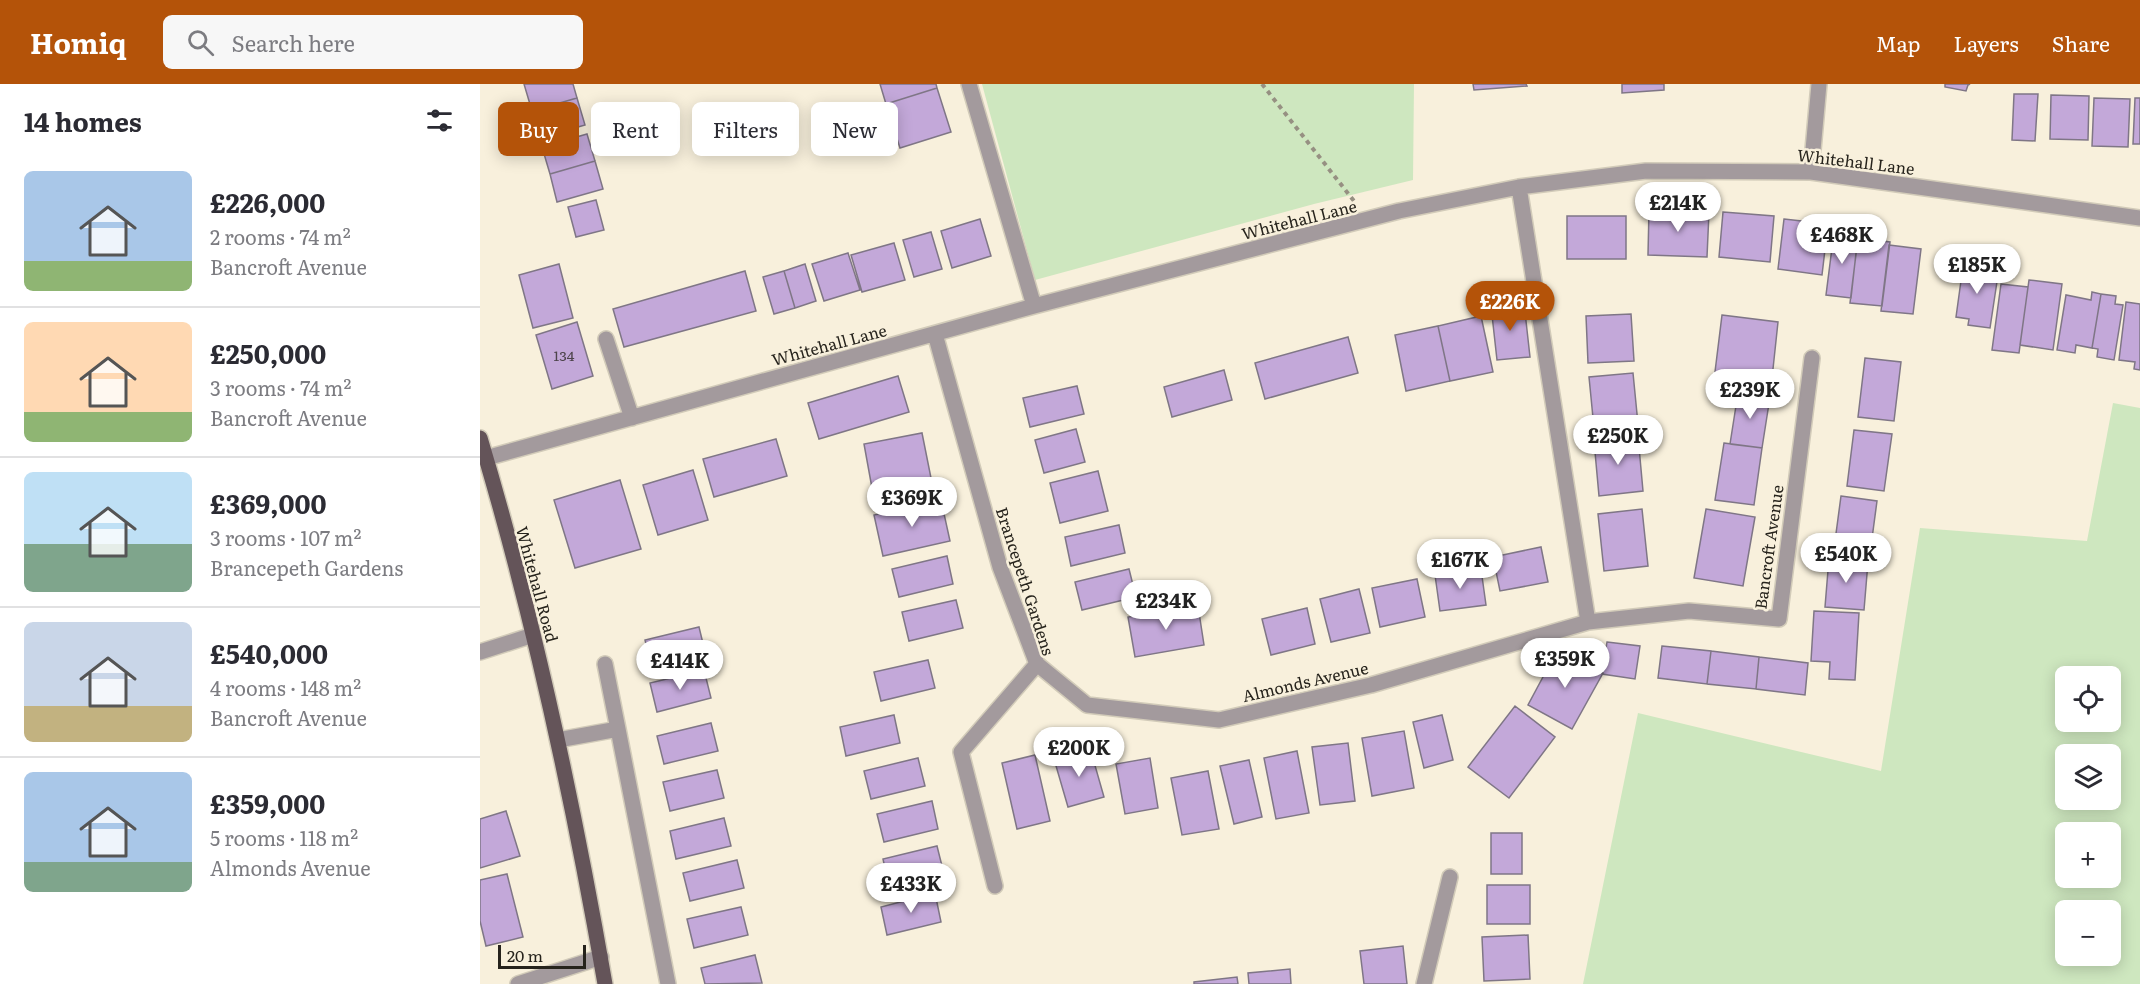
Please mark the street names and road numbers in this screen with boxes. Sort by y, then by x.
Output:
street label: Whitehall Lane [1796,142,1916,180]
street label: Whitehall Lane [1239,193,1359,245]
street label: Whitehall Lane [769,317,889,371]
street label: Bancroft Avenue [1747,483,1789,611]
street label: Brancepeth Gardens [991,504,1061,658]
street label: Whitehall Road [511,523,565,645]
street label: Almonds Avenue [1240,655,1370,707]

